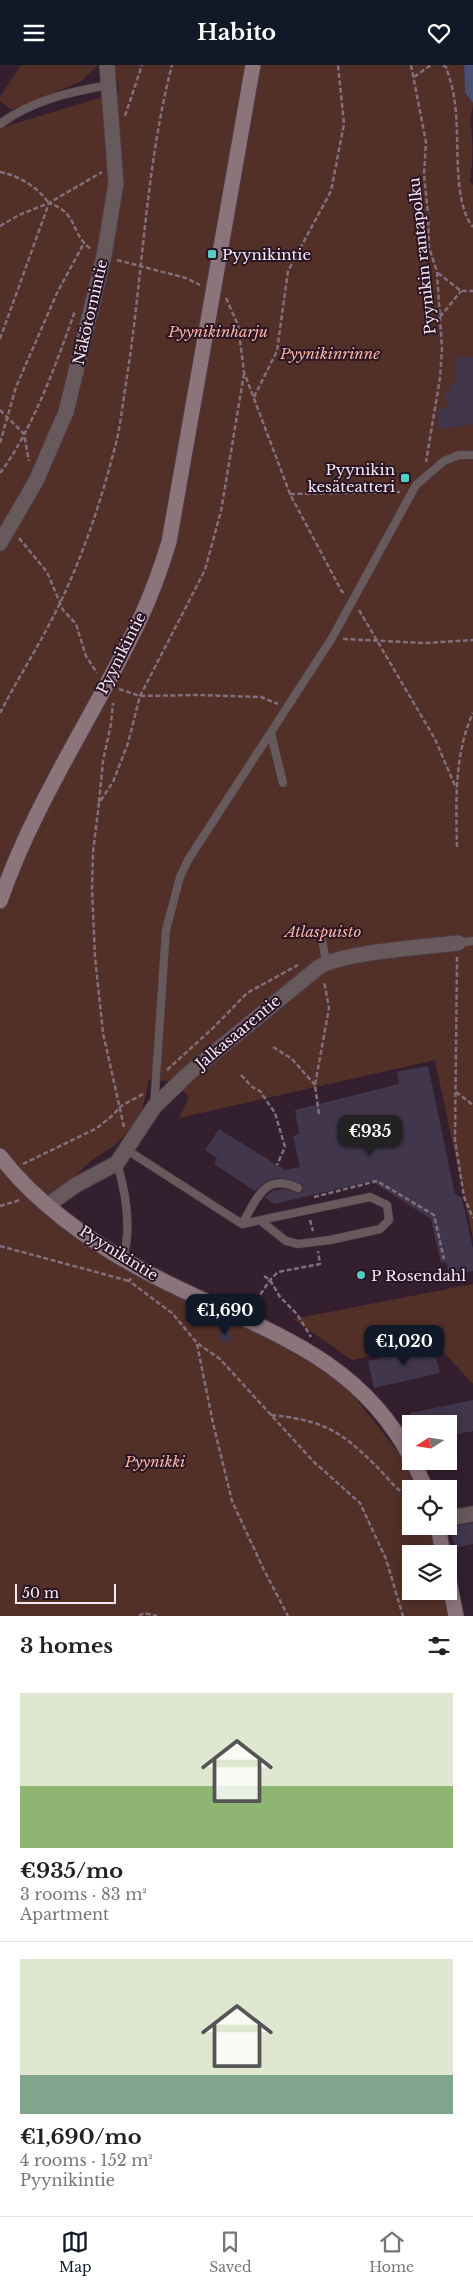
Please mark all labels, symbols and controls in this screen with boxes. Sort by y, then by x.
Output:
icon: menu [20,19,48,47]
text: Habito [197,19,276,46]
icon: heart [425,19,453,47]
street label: Pyynikin rantapolku [404,177,440,335]
place label: Pyynikintie [222,245,311,264]
marker: Pyynikintie [206,248,218,260]
street label: Näkötornintie [69,257,111,367]
park label: Pyynikinharju [167,322,268,341]
park label: Pyynikinrinne [279,344,380,363]
place label: Pyynikin kesäteatteri [308,460,395,496]
marker: Pyynikin kesäteatteri [399,472,411,484]
street label: Pyynikintie [92,609,150,697]
park label: Atlaspuisto [283,922,361,941]
street label: Jalkasaarentie [190,991,284,1074]
pin: €935 [340,1115,400,1157]
text: €935 [349,1121,391,1141]
street label: Pyynikintie [76,1221,162,1285]
place label: P Rosendahl [371,1266,466,1285]
marker: P Rosendahl [355,1269,367,1281]
pin: €1,690 [184,1293,266,1336]
text: €1,690 [197,1300,253,1320]
pin: €1,020 [363,1325,445,1367]
text: €1,020 [375,1331,433,1351]
north arrow [402,1415,458,1470]
map controls [402,1415,457,1600]
park label: Pyynikki [124,1452,186,1471]
button: locate [402,1480,457,1535]
button: layers [402,1545,457,1600]
scale bar [15,1581,116,1604]
text: 50 m [22,1584,59,1602]
icon: filters [425,1632,453,1660]
text: 3 homes [20,1633,113,1659]
icon: home [192,1726,282,1816]
text: €935/mo [20,1858,123,1884]
text: 3 rooms · 83 m² [20,1884,147,1904]
text: Apartment [20,1904,109,1924]
icon: home [192,1991,282,2081]
text: €1,690/mo [20,2124,142,2150]
text: 4 rooms · 152 m² [20,2150,153,2170]
text: Pyynikintie [20,2170,115,2190]
tab: Map [59,2228,91,2276]
tab: Saved [209,2228,251,2276]
tab: Home [369,2228,414,2276]

